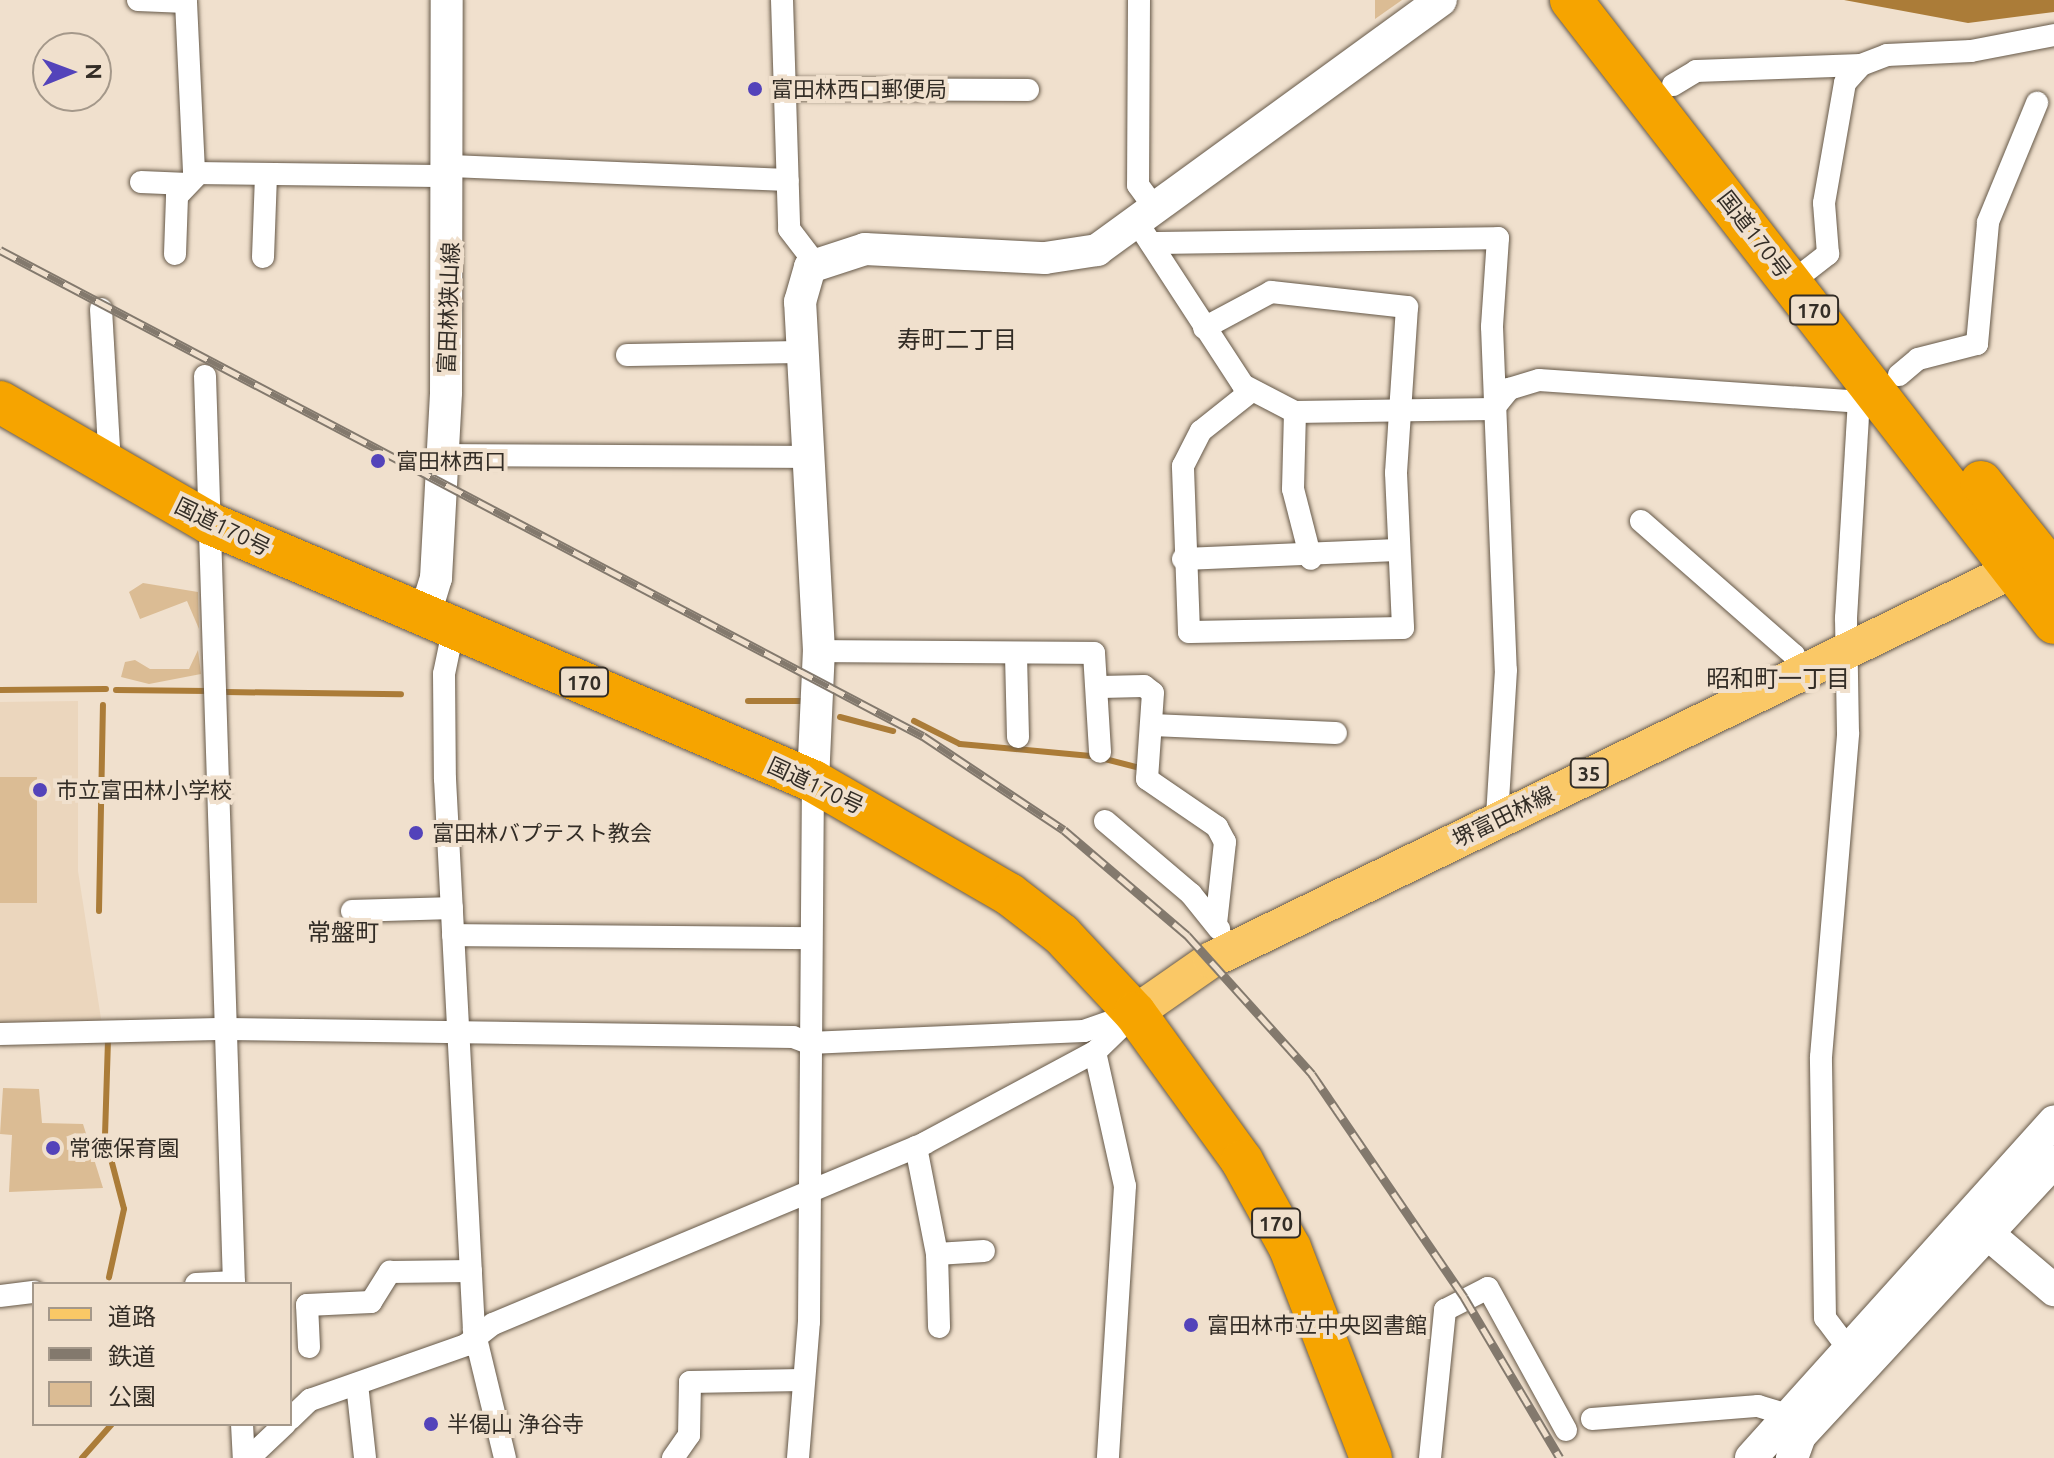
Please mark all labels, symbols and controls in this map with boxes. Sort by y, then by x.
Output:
north arrow [32,32,112,112]
text: N [82,63,107,80]
place label: 富田林西口郵便局 [771,76,947,102]
marker: 富田林西口郵便局 [746,80,764,98]
street label: 国道170号 [1713,185,1797,283]
street label: 富田林狭山線 [433,242,463,374]
road number: 170 [1788,294,1840,326]
district label: 寿町二丁目 [897,326,1017,354]
place label: 富田林西口 [396,448,506,474]
marker: 富田林西口 [367,450,389,472]
street label: 国道170号 [171,492,275,560]
district label: 昭和町一丁目 [1706,665,1850,693]
road number: 170 [558,666,610,698]
street label: 国道170号 [764,751,868,819]
road number: 35 [1569,757,1609,789]
place label: 市立富田林小学校 [56,777,232,803]
street label: 堺富田林線 [1448,780,1558,852]
marker: 市立富田林小学校 [31,781,49,799]
place label: 富田林バプテスト教会 [432,820,652,846]
marker: 富田林バプテスト教会 [407,824,425,842]
district label: 常盤町 [307,919,379,947]
place label: 常徳保育園 [69,1135,179,1161]
marker: 常徳保育園 [44,1139,62,1157]
road number: 170 [1250,1207,1302,1239]
legend [32,1282,292,1426]
text: 道路 [108,1303,156,1330]
place label: 富田林市立中央図書館 [1207,1312,1427,1338]
marker: 富田林市立中央図書館 [1182,1316,1200,1334]
text: 鉄道 [108,1343,156,1370]
text: 公園 [108,1383,156,1410]
place label: 半偈山 浄谷寺 [447,1411,584,1437]
marker: 半偈山 浄谷寺 [422,1415,440,1433]

